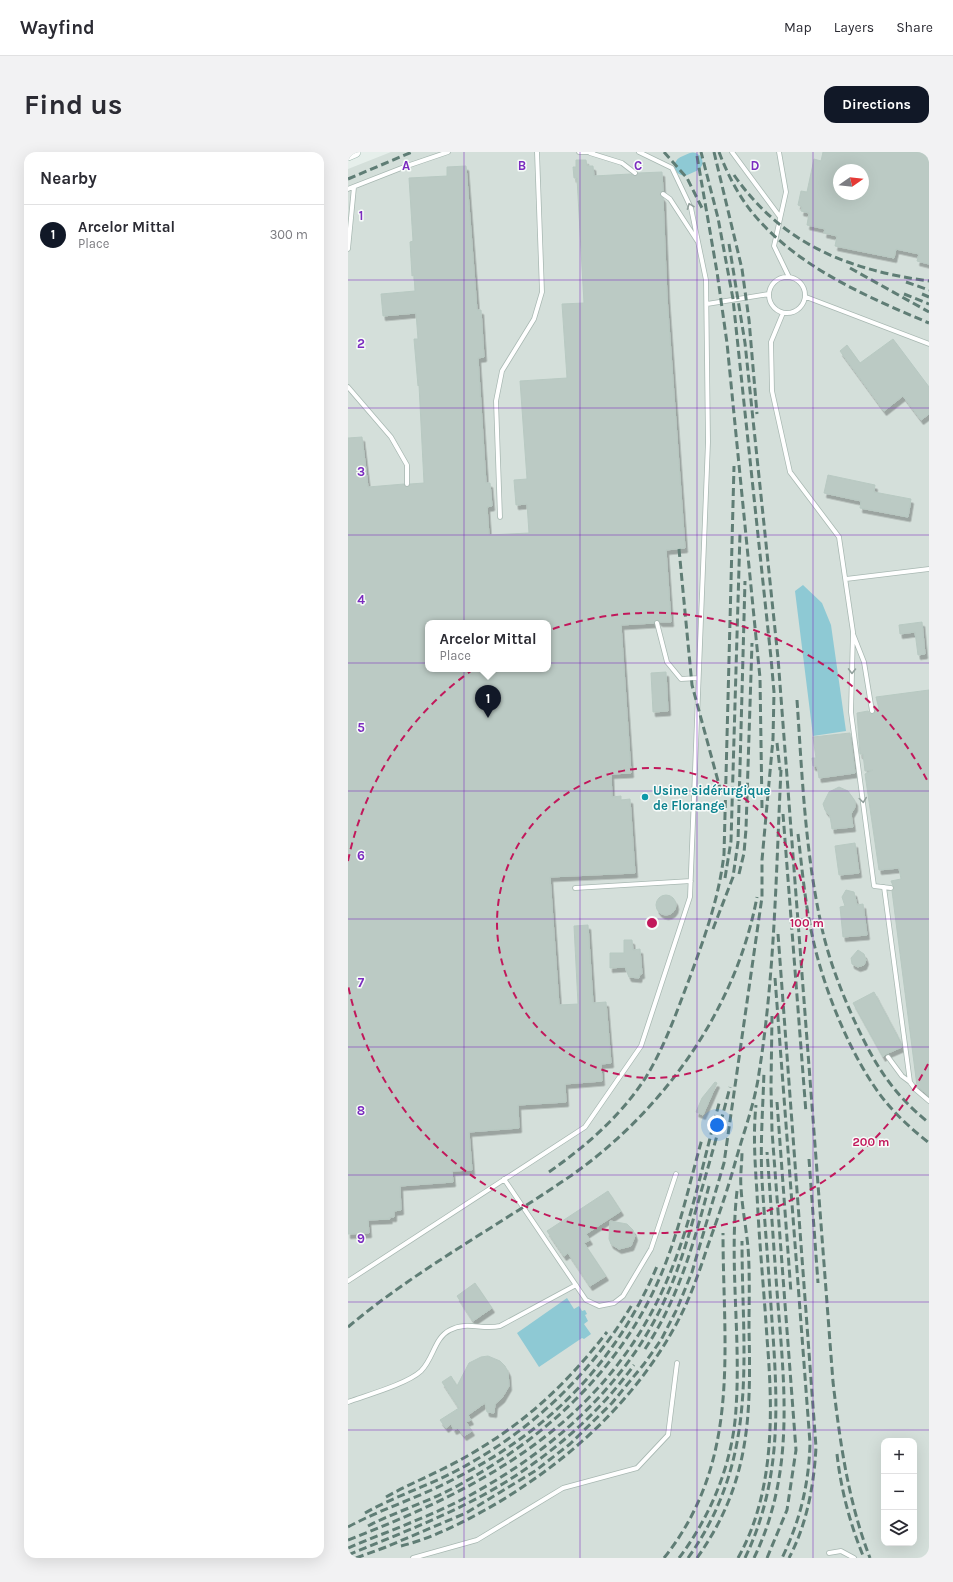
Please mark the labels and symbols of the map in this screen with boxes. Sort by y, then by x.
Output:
text: A [402,158,410,173]
text: B [518,158,526,173]
text: C [634,158,642,173]
text: D [751,158,760,173]
north arrow [833,164,869,200]
one-way arrow [686,203,694,210]
text: 1 [359,208,363,223]
text: 2 [357,336,365,351]
text: 3 [357,464,365,479]
text: 4 [357,592,365,607]
one-way arrow [848,668,856,674]
pin: 1 [475,685,501,718]
text: 5 [357,720,365,735]
place label: Usine sidérurgique de Florange [653,783,771,813]
marker: Usine sidérurgique de Florange [640,792,650,802]
one-way arrow [858,797,867,803]
text: 6 [357,848,365,863]
centre of rings [645,916,659,930]
text: 100 m [790,916,824,930]
text: 7 [358,975,365,990]
text: 8 [357,1103,365,1118]
your location [707,1115,727,1135]
text: 200 m [853,1135,889,1149]
text: 9 [357,1231,365,1246]

